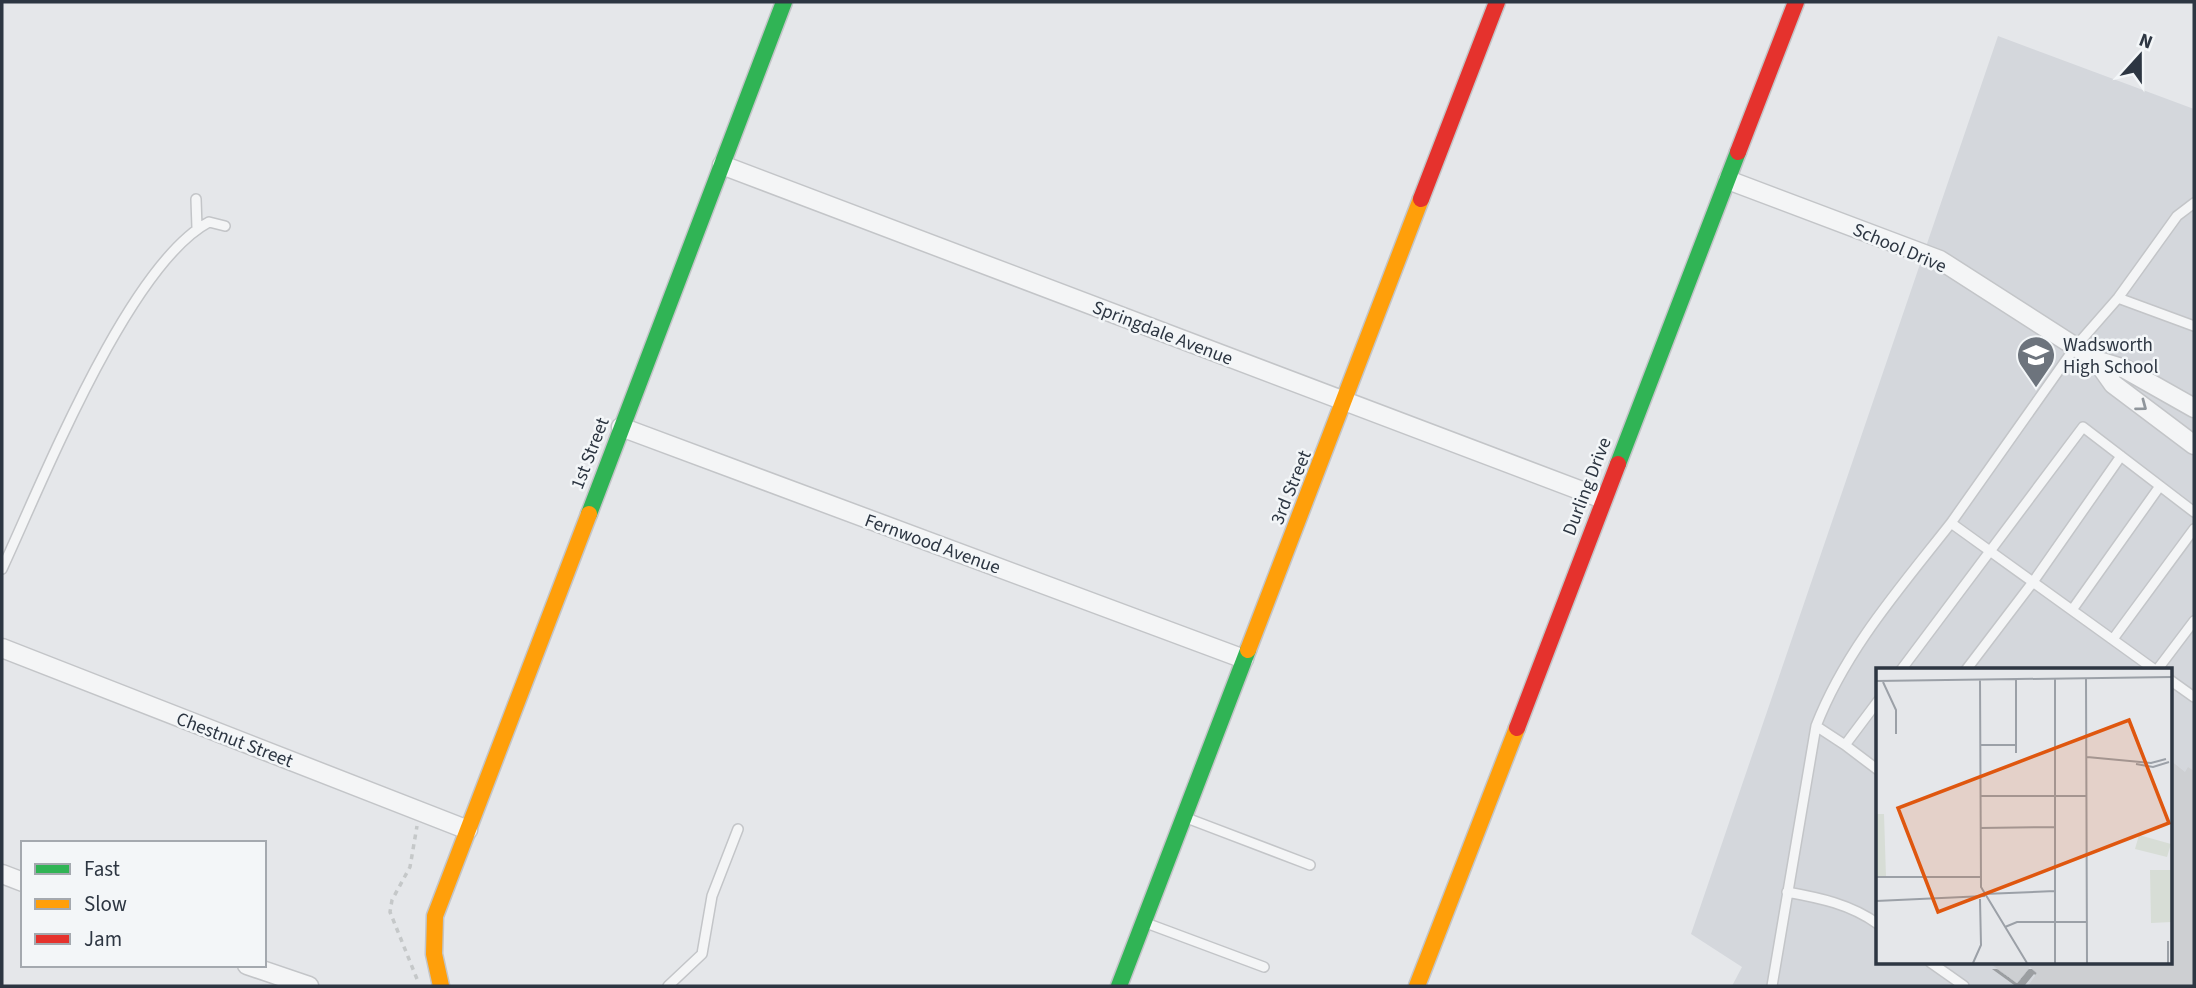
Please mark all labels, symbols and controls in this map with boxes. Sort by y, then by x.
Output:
north arrow [2105,21,2175,91]
text: N [2135,27,2156,56]
street label: School Drive [1848,216,1951,280]
street label: Springdale Avenue [1088,294,1237,373]
place label: Wadsworth High School [2063,332,2159,381]
school or university icon: Wadsworth High School [2015,334,2057,389]
one-way arrow [2134,398,2146,411]
street label: 1st Street [564,413,617,493]
street label: Durling Drive [1556,434,1618,539]
street label: 3rd Street [1264,446,1319,529]
street label: Fernwood Avenue [861,507,1004,581]
inset map [1876,668,2172,964]
street label: Chestnut Street [172,706,297,775]
legend [21,841,266,967]
text: Fast [84,854,120,884]
text: Slow [84,889,127,919]
text: Jam [84,924,122,954]

